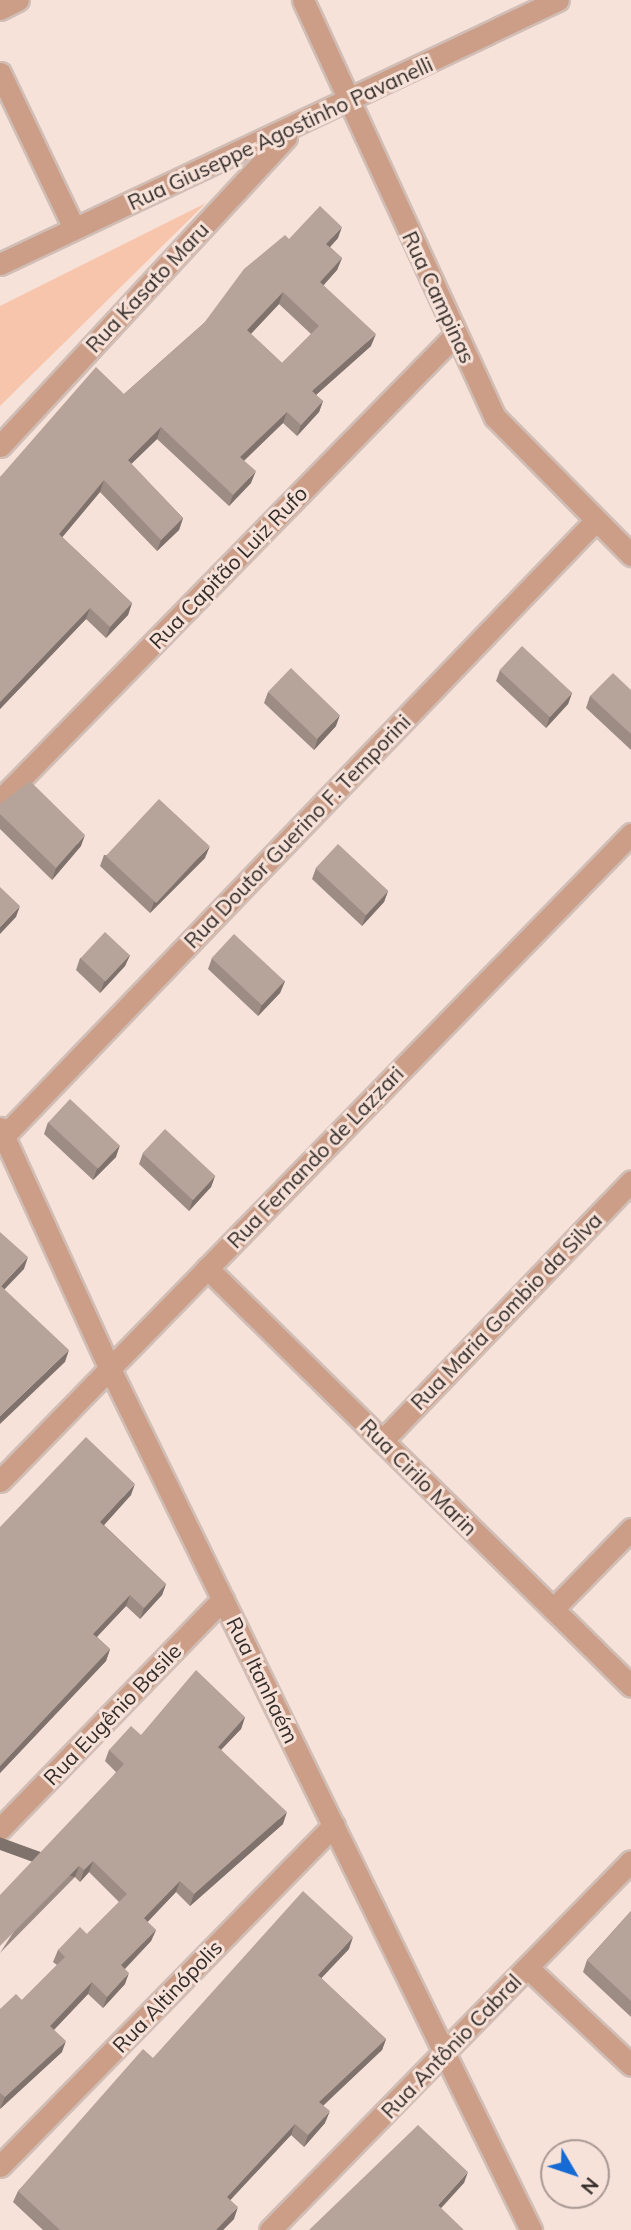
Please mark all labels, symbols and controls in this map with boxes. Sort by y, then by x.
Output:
street label: Rua Giuseppe Agostinho Pavanelli [123,51,437,215]
street label: Rua Kasato Maru [80,217,214,357]
street label: Rua Campinas [397,227,481,367]
street label: Rua Capitão Luiz Rufo [144,480,312,654]
street label: Rua Doutor Guerino F. Temporini [178,709,416,953]
street label: Rua Fernando de Lazzari [222,1061,408,1253]
street label: Rua Maria Gombio da Silva [405,1207,607,1415]
street label: Rua Cirilo Marin [355,1413,483,1541]
street label: Rua Itanhaém [222,1613,304,1747]
street label: Rua Eugênio Basile [38,1638,186,1790]
street label: Rua Altinópolis [107,1934,227,2058]
street label: Rua Antônio Cabral [376,1969,526,2123]
north arrow [540,2139,610,2209]
text: N [576,2173,604,2199]

